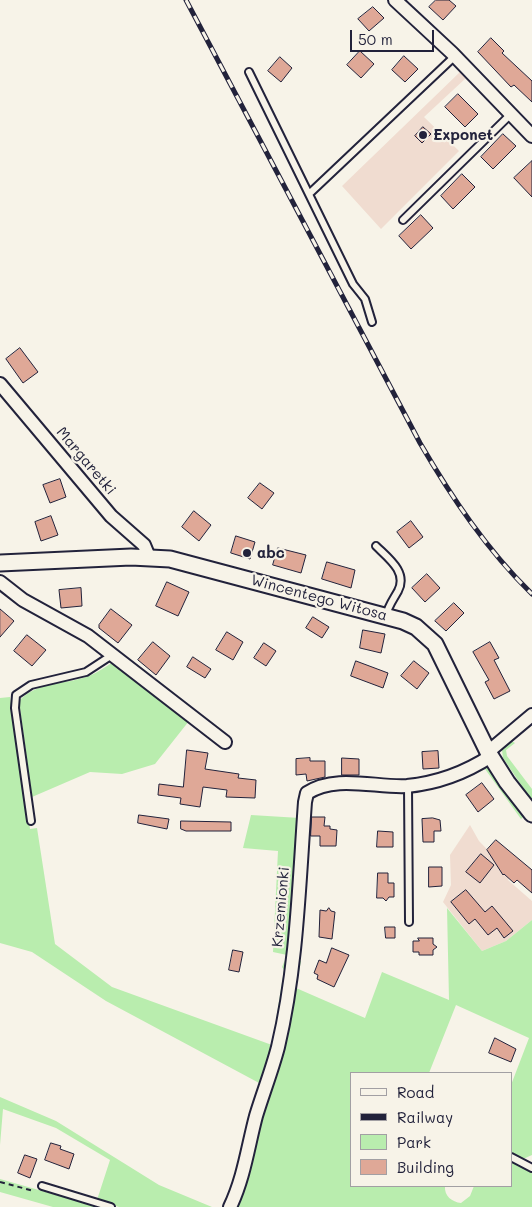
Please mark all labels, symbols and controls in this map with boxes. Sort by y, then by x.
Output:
scale bar [352,20,436,52]
text: 50 m [358,29,393,49]
place label: Exponet [433,126,493,144]
marker: Exponet [417,129,429,141]
street label: Margaretki [52,423,120,499]
place label: abc [257,544,285,562]
marker: abc [241,547,253,559]
street label: Wincentego Witosa [249,571,389,625]
street label: Krzemionki [269,866,293,948]
legend [350,1072,512,1187]
text: Road [397,1082,434,1102]
text: Railway [397,1107,453,1127]
text: Park [397,1132,431,1152]
text: Building [397,1157,454,1177]

